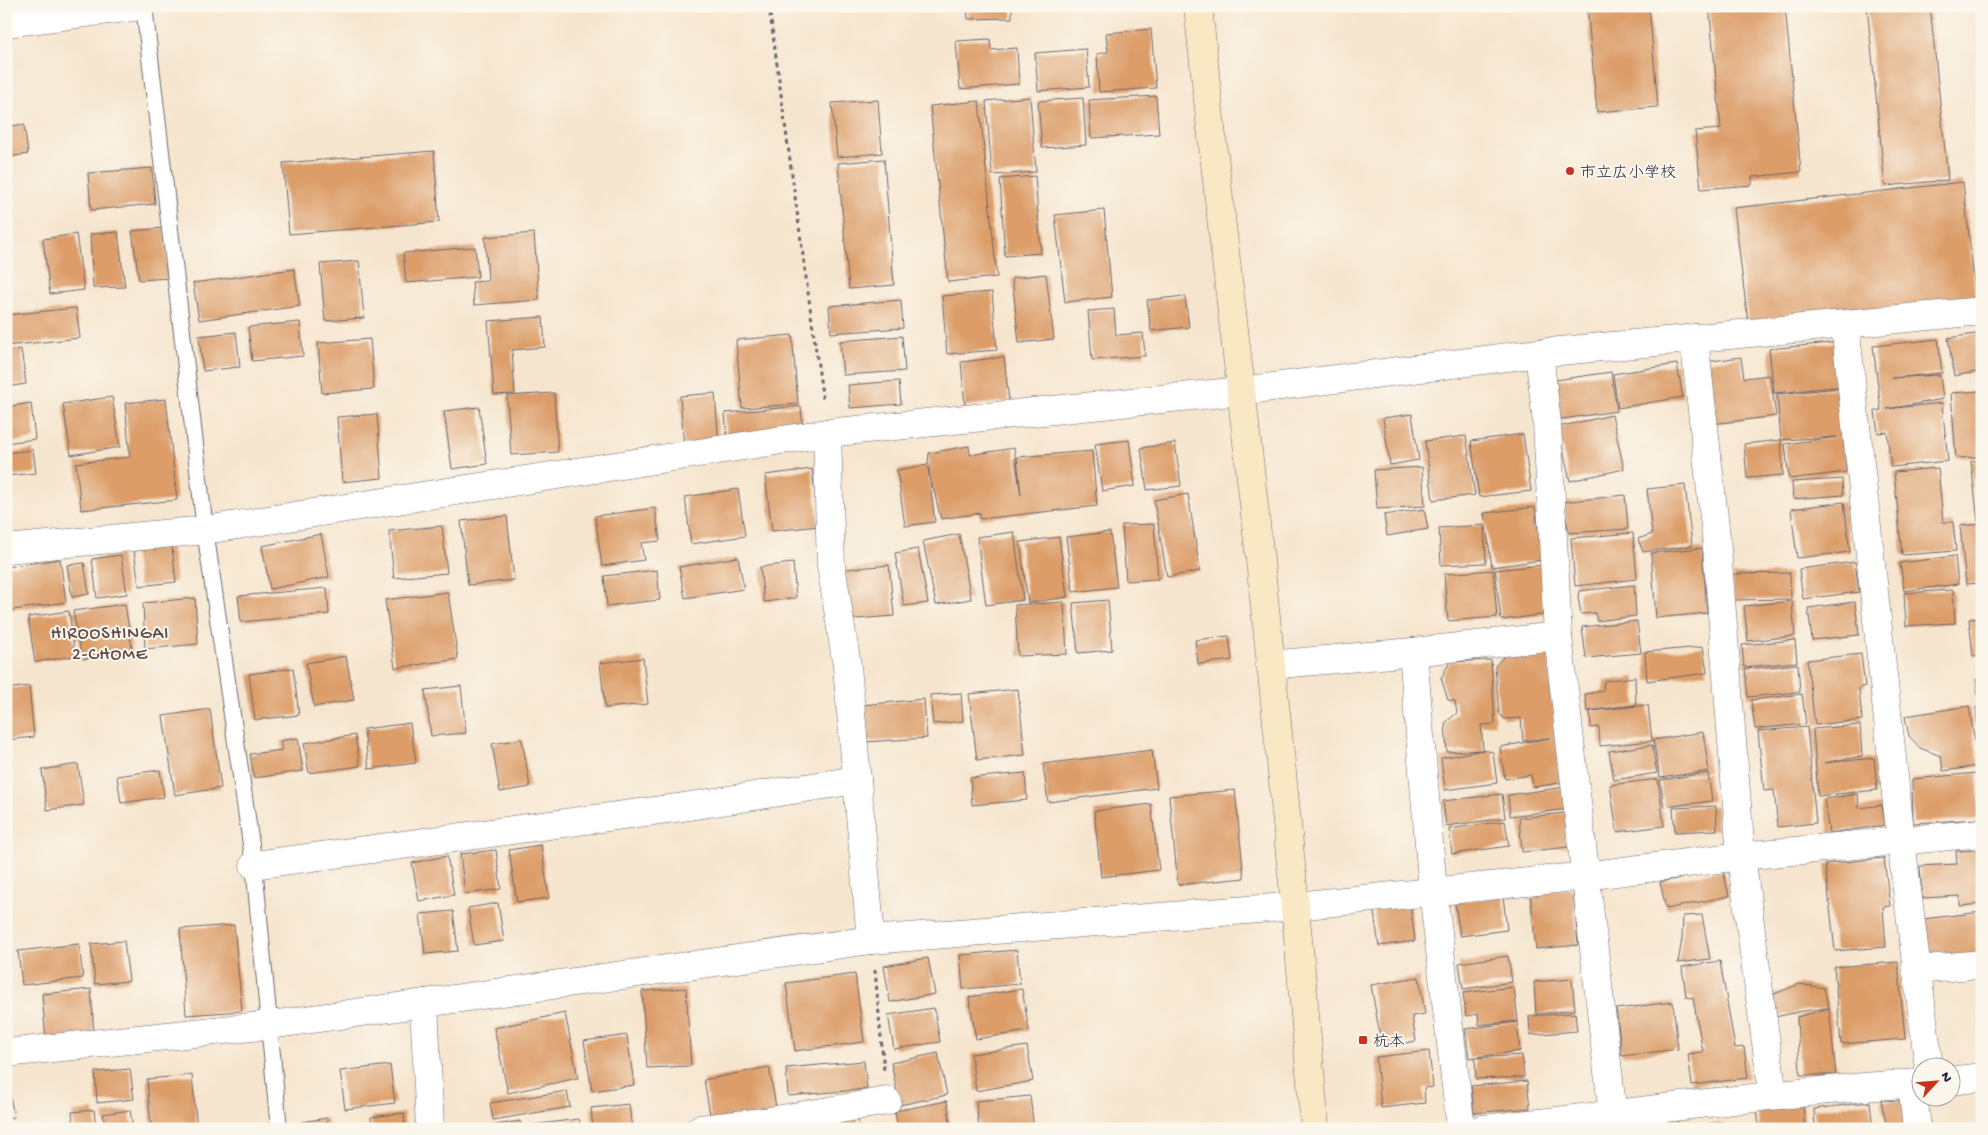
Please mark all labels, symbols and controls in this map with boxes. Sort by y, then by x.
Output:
place label: 市立広小学校 [1580,164,1676,184]
marker: 市立広小学校 [1564,165,1576,177]
district label: HIROOSHINGAI 2-CHOME [51,624,169,666]
place label: 杭本 [1373,1033,1405,1053]
marker: 杭本 [1357,1034,1369,1046]
north arrow [1910,1058,1960,1108]
text: N [1936,1070,1955,1085]

